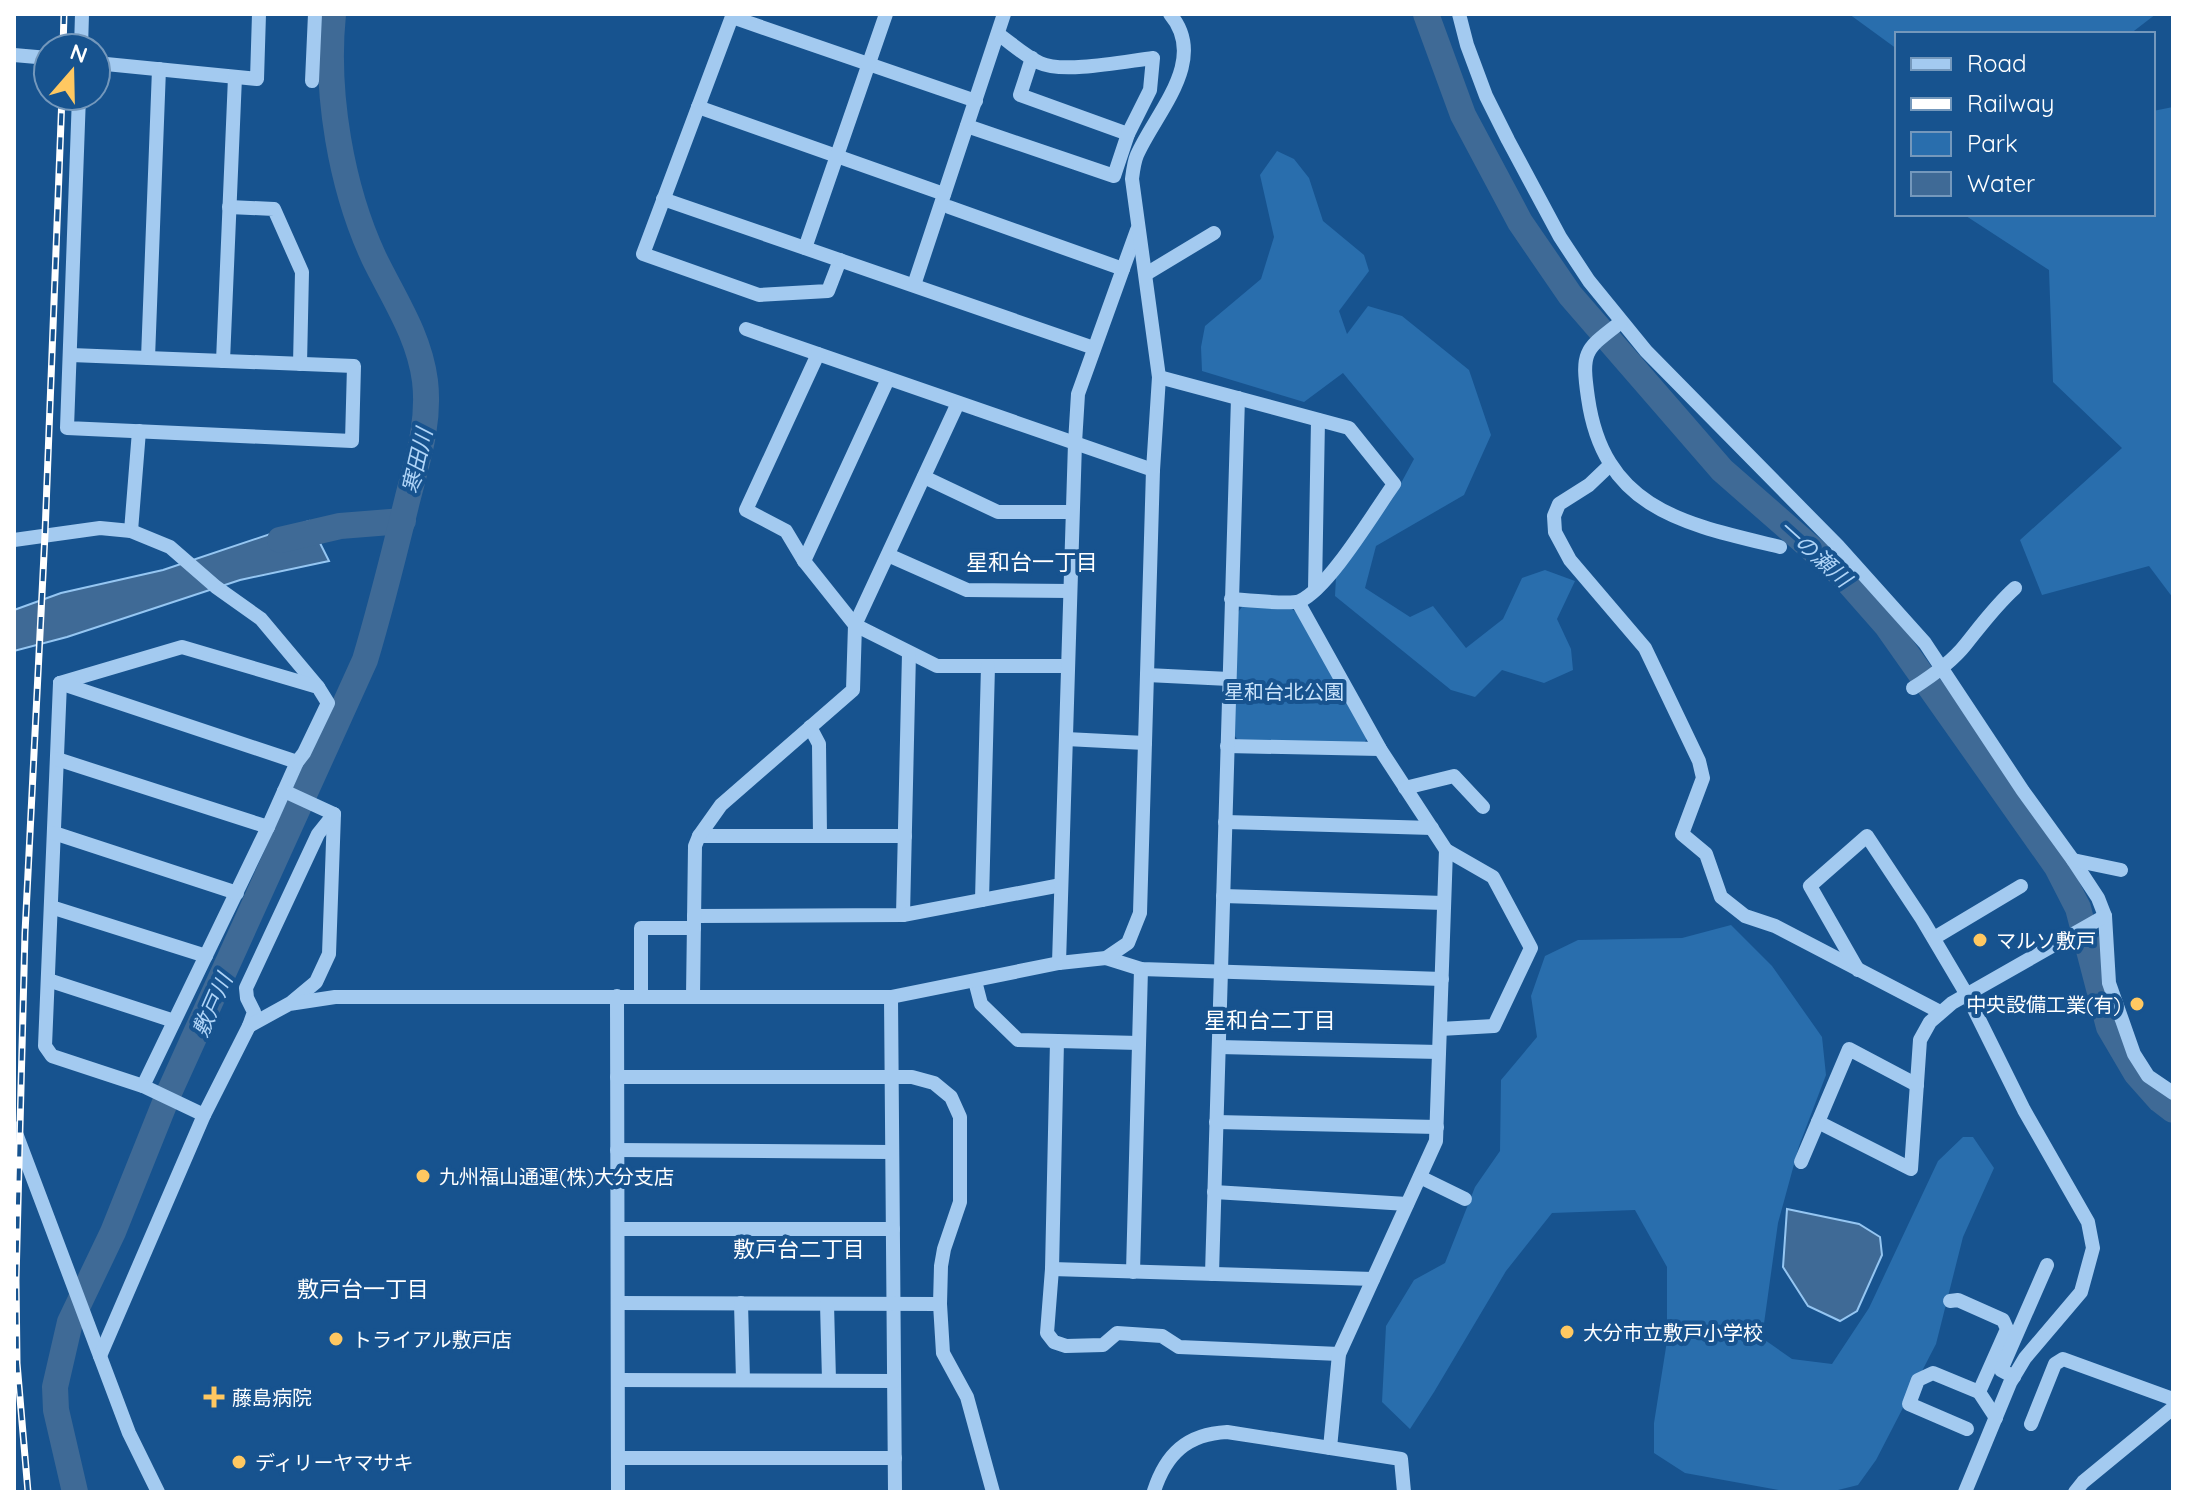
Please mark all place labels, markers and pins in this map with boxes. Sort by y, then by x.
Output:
place label: マルソ敷戸 [1996,928,2096,953]
marker: マルソ敷戸 [1971,931,1989,949]
place label: 中央設備工業(有) [1966,992,2121,1017]
marker: 中央設備工業(有) [2128,995,2146,1013]
place label: 九州福山通運(株)大分支店 [439,1164,674,1189]
marker: 九州福山通運(株)大分支店 [414,1167,432,1185]
place label: 大分市立敷戸小学校 [1583,1320,1763,1345]
marker: 大分市立敷戸小学校 [1558,1323,1576,1341]
place label: トライアル敷戸店 [352,1327,512,1352]
marker: トライアル敷戸店 [327,1330,345,1348]
place label: 藤島病院 [232,1385,312,1410]
marker: 藤島病院 [203,1386,225,1408]
place label: ディリーヤマサキ [255,1450,414,1475]
marker: ディリーヤマサキ [230,1453,248,1471]

